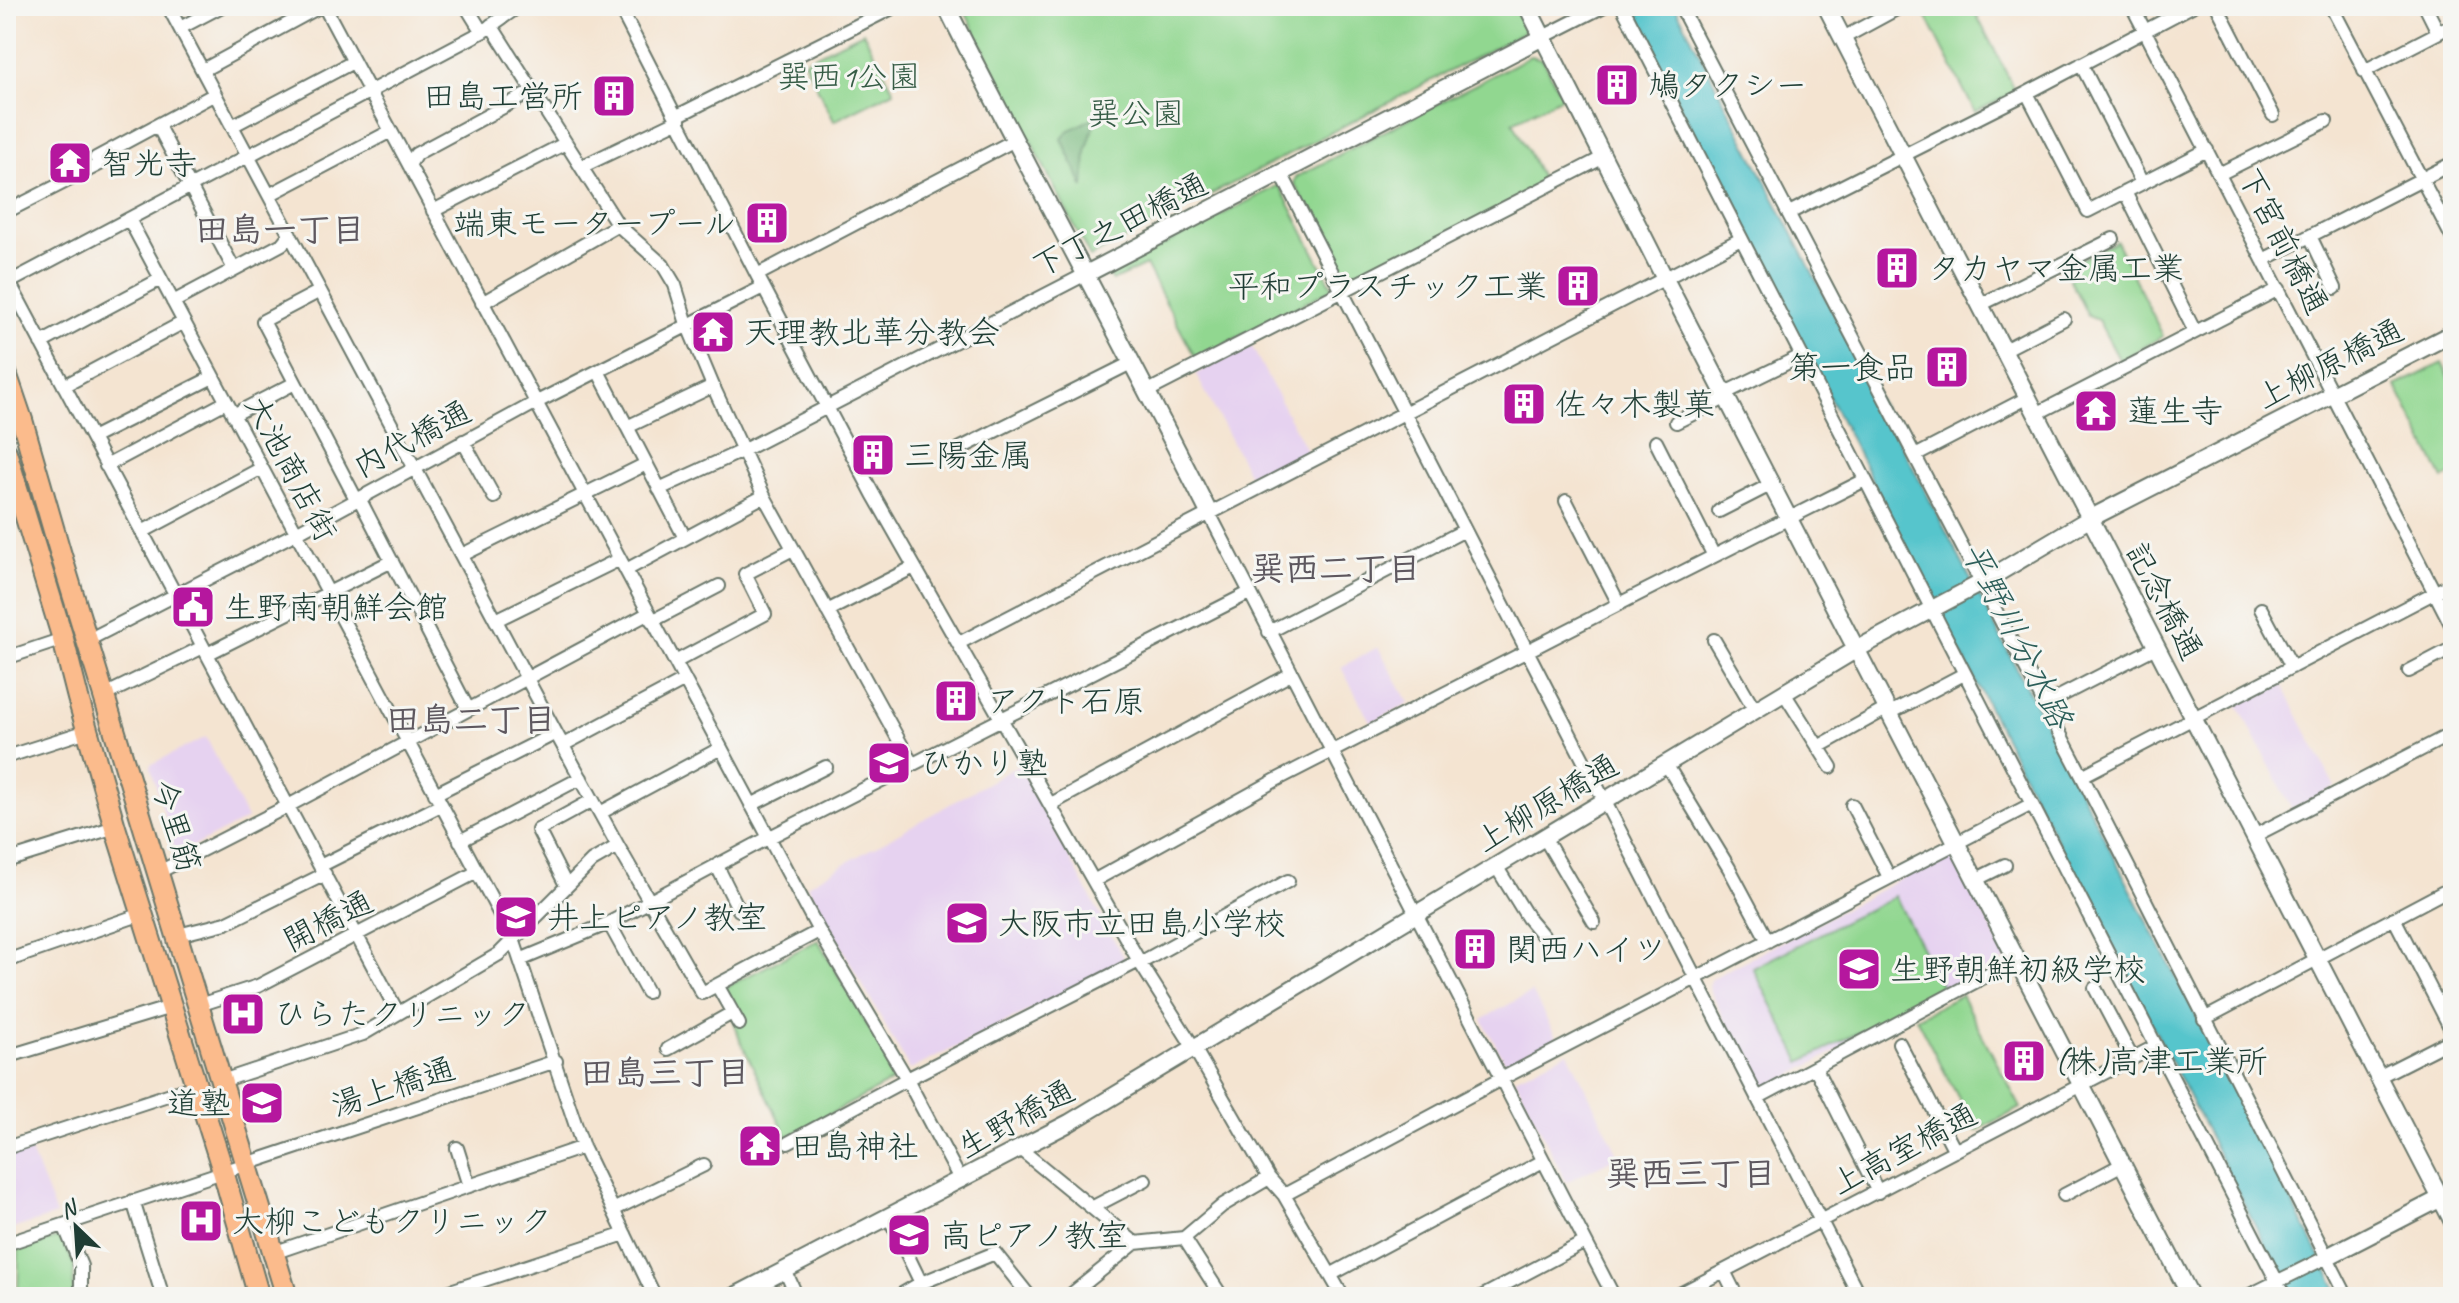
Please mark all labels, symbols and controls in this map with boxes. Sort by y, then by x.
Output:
park label: 巽西1公園 [778,56,920,97]
building icon: 鳩タクシー [1593,61,1641,109]
place label: 鳩タクシー [1648,65,1807,106]
building icon: 田島工営所 [590,72,638,120]
place label: 田島工営所 [423,76,583,117]
park label: 巽公園 [1088,93,1184,134]
temple icon: 智光寺 [46,139,94,187]
place label: 智光寺 [101,143,197,184]
street label: 下宮前橋通 [2228,160,2338,322]
street label: 下丁之田橋通 [1025,163,1215,287]
building icon: 端東モータープール [743,199,791,247]
place label: 端東モータープール [454,203,736,244]
district label: 田島一丁目 [195,208,365,251]
building icon: タカヤマ金属工業 [1873,244,1921,292]
place label: タカヤマ金属工業 [1928,248,2184,289]
building icon: 平和プラスチック工業 [1554,262,1602,310]
place label: 平和プラスチック工業 [1228,266,1547,307]
temple icon: 天理教北華分教会 [689,308,737,356]
street label: 上柳原橋通 [2249,309,2411,419]
place label: 天理教北華分教会 [744,312,1000,353]
building icon: 第一食品 [1923,343,1971,391]
place label: 第一食品 [1788,347,1916,388]
building icon: 佐々木製菓 [1500,380,1548,428]
place label: 佐々木製菓 [1555,384,1715,425]
temple icon: 蓮生寺 [2072,387,2120,435]
street label: 大池商店街 [235,388,347,548]
street label: 内代橋通 [346,391,478,487]
place label: 蓮生寺 [2127,391,2223,432]
building icon: 三陽金属 [849,431,897,479]
place label: 三陽金属 [904,435,1032,476]
water label: 平野川分水路 [1952,534,2083,737]
street label: 記念橋通 [2116,535,2212,667]
district label: 巽西二丁目 [1251,547,1421,590]
public building icon: 生野南朝鮮会館 [169,583,217,631]
place label: 生野南朝鮮会館 [224,587,448,628]
building icon: アクト石原 [932,677,980,725]
place label: アクト石原 [987,681,1145,722]
district label: 田島二丁目 [386,698,556,741]
school or university icon: ひかり塾 [865,739,913,787]
place label: ひかり塾 [920,743,1048,784]
street label: 上柳原橋通 [1468,744,1626,862]
street label: 今里筋 [142,774,210,878]
street label: 開橋通 [276,881,380,961]
school or university icon: 井上ピアノ教室 [492,893,540,941]
place label: 井上ピアノ教室 [547,897,767,938]
school or university icon: 大阪市立田島小学校 [943,899,991,947]
place label: 大阪市立田島小学校 [998,903,1286,944]
building icon: 関西ハイツ [1451,925,1499,973]
place label: 関西ハイツ [1506,929,1666,970]
school or university icon: 生野朝鮮初級学校 [1835,945,1883,993]
place label: 生野朝鮮初級学校 [1890,949,2146,990]
hospital icon: ひらたクリニック [219,990,267,1038]
place label: ひらたクリニック [274,994,530,1035]
building icon: (株)高津工業所 [2000,1037,2048,1085]
place label: (株)高津工業所 [2055,1041,2268,1082]
street label: 湯上橋通 [326,1048,460,1126]
district label: 田島三丁目 [580,1051,750,1094]
street label: 生野橋通 [950,1070,1082,1168]
school or university icon: 道塾 [238,1079,286,1127]
place label: 道塾 [167,1083,231,1124]
street label: 上高室橋通 [1824,1093,1984,1205]
temple icon: 田島神社 [736,1122,784,1170]
place label: 田島神社 [791,1126,919,1167]
district label: 巽西三丁目 [1606,1152,1776,1195]
north arrow [36,1187,116,1267]
text: N [56,1193,83,1225]
hospital icon: 大柳こどもクリニック [177,1197,225,1245]
place label: 大柳こどもクリニック [232,1201,552,1242]
school or university icon: 高ピアノ教室 [885,1211,933,1259]
place label: 高ピアノ教室 [940,1215,1128,1256]

